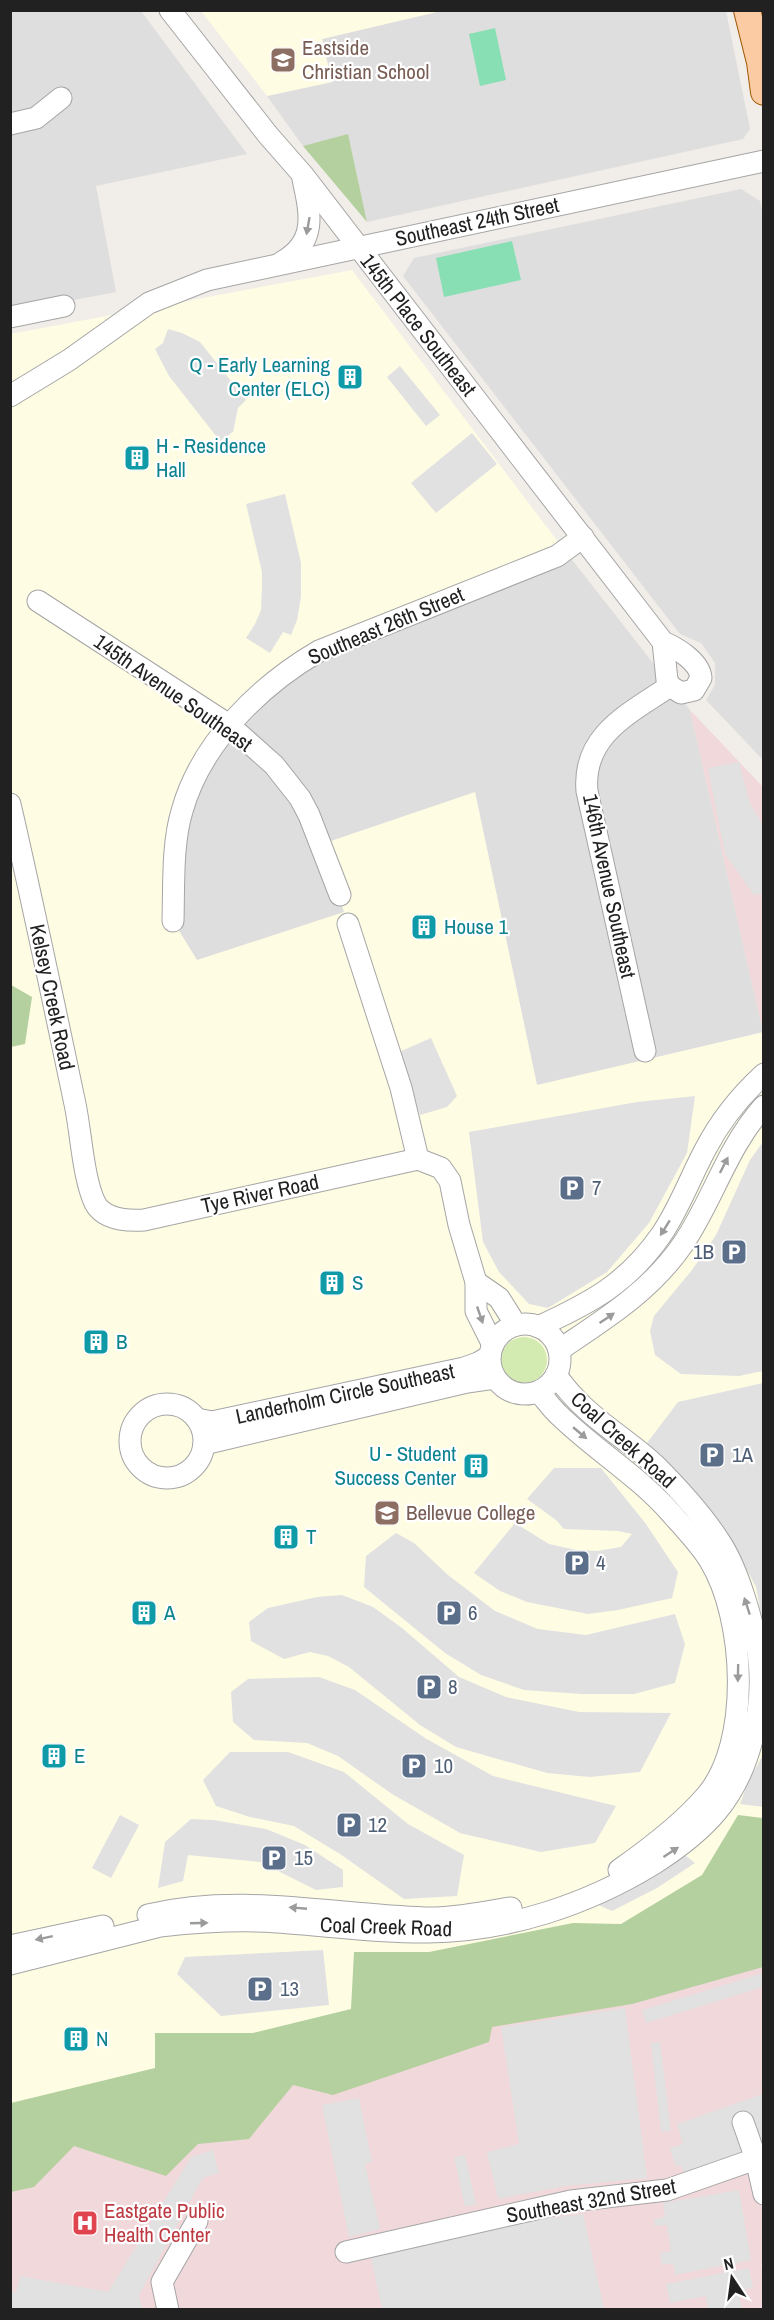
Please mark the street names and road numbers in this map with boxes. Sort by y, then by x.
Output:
street label: Southeast 24th Street [392,190,562,253]
street label: 145th Place Southeast [354,247,483,402]
street label: Southeast 26th Street [303,580,468,671]
street label: 145th Avenue Southeast [88,627,259,758]
street label: 146th Avenue Southeast [576,791,643,981]
street label: Kelsey Creek Road [23,921,82,1072]
street label: Tye River Road [198,1167,321,1220]
street label: Landerholm Circle Southeast [233,1356,457,1431]
street label: Coal Creek Road [565,1385,682,1495]
street label: Coal Creek Road [320,1910,453,1943]
street label: Southeast 32nd Street [504,2171,678,2230]

